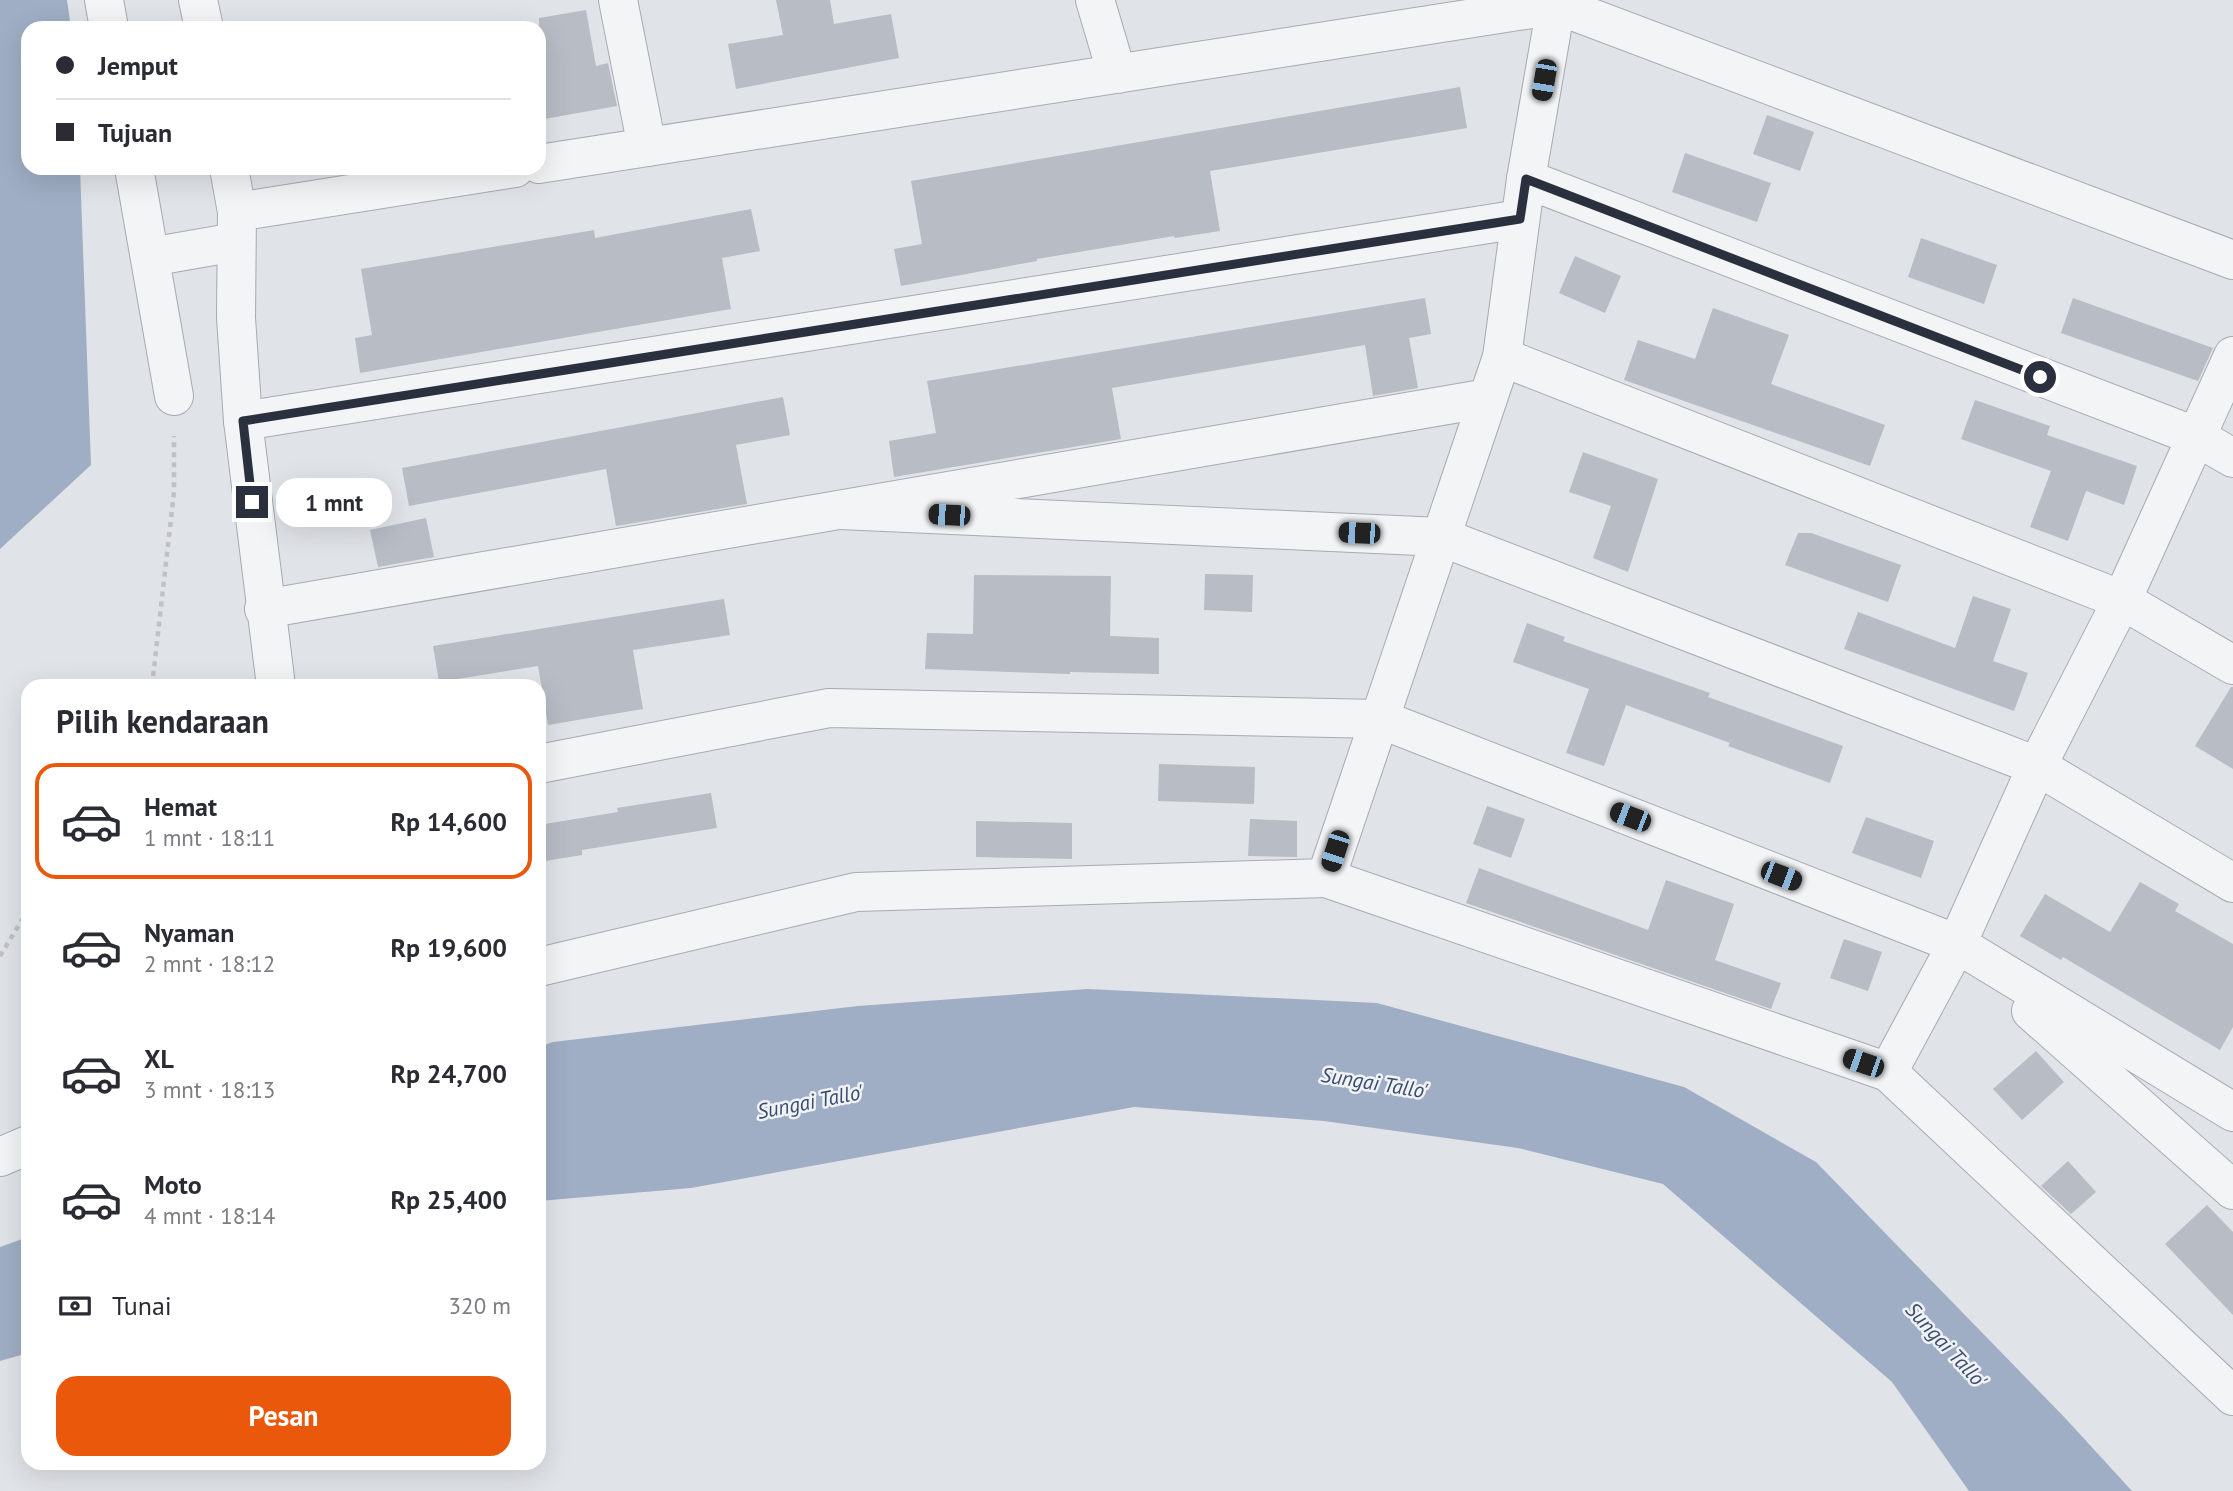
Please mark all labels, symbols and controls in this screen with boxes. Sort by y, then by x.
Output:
text: Jemput [98,49,178,82]
car [1531,57,1558,103]
text: Tujuan [98,116,172,149]
route start [2024,361,2056,393]
callout: 1 mnt [276,477,392,526]
route end [236,486,268,518]
text: 1 mnt [305,488,363,517]
car [928,503,971,527]
car [1338,522,1381,544]
text: Pilih kendaraan [56,700,269,742]
icon: car [60,790,123,853]
text: Hemat [144,790,217,823]
car [1607,800,1654,834]
text: Rp 14,600 [390,805,507,838]
text: 1 mnt · 18:11 [144,823,275,852]
car [1319,828,1352,874]
car [1758,859,1805,893]
icon: car [60,916,123,979]
text: Nyaman [144,916,234,949]
text: Rp 19,600 [390,931,507,964]
text: 2 mnt · 18:12 [144,949,275,978]
icon: car [60,1042,123,1105]
text: XL [144,1042,174,1075]
car [1840,1046,1887,1080]
text: Rp 24,700 [390,1057,507,1090]
water label: Sungai Tallo' [1319,1061,1430,1104]
text: 3 mnt · 18:13 [144,1075,275,1104]
water label: Sungai Tallo' [755,1078,866,1125]
icon: car [60,1168,123,1231]
text: Moto [144,1168,202,1201]
text: Rp 25,400 [390,1183,507,1216]
text: 4 mnt · 18:14 [144,1201,275,1230]
icon: cash [56,1287,94,1325]
text: Tunai [112,1289,172,1322]
text: 320 m [449,1291,511,1320]
water label: Sungai Tallo' [1900,1296,1993,1394]
button: Pesan [56,1376,511,1456]

